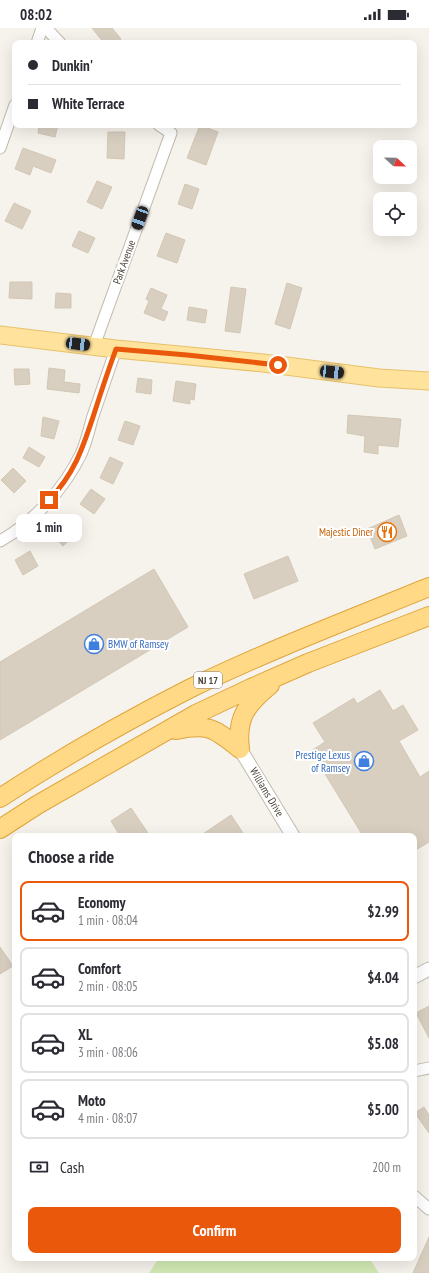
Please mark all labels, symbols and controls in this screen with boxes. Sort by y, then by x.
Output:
text: 08:02 [20,5,52,24]
text: Dunkin' [52,56,93,75]
text: White Terrace [52,94,125,113]
north arrow [373,140,417,184]
map controls [373,140,417,236]
button: locate [373,192,417,236]
car [130,205,150,231]
street label: Park Avenue [110,238,139,286]
car [65,337,91,351]
route start [269,356,287,374]
car [319,365,345,379]
route end [40,491,58,509]
callout: 1 min [16,514,82,542]
text: 1 min [36,519,62,536]
restaurant icon: Majestic Diner [376,521,398,543]
place label: Majestic Diner [319,525,373,539]
shop icon: BMW of Ramsey [83,633,105,655]
place label: BMW of Ramsey [108,637,169,651]
road number: NJ 17 [194,672,222,688]
place label: Prestige Lexus of Ramsey [296,748,351,775]
shop icon: Prestige Lexus of Ramsey [353,750,375,772]
street label: Williams Drive [247,765,287,820]
text: Choose a ride [28,845,114,868]
icon: car [30,893,66,929]
text: Economy [78,893,126,912]
text: $2.99 [367,902,399,921]
text: 1 min · 08:04 [78,912,138,929]
icon: car [30,959,66,995]
text: Comfort [78,959,121,978]
text: $4.04 [367,968,399,987]
text: 2 min · 08:05 [78,978,138,995]
icon: car [30,1025,66,1061]
text: XL [78,1025,92,1044]
text: $5.08 [367,1034,399,1053]
text: 3 min · 08:06 [78,1044,138,1061]
icon: car [30,1091,66,1127]
text: Moto [78,1091,106,1110]
text: $5.00 [367,1100,399,1119]
text: 4 min · 08:07 [78,1110,138,1127]
icon: cash [28,1156,50,1178]
text: Cash [60,1158,84,1177]
text: 200 m [372,1159,401,1176]
button: Confirm [28,1207,401,1253]

